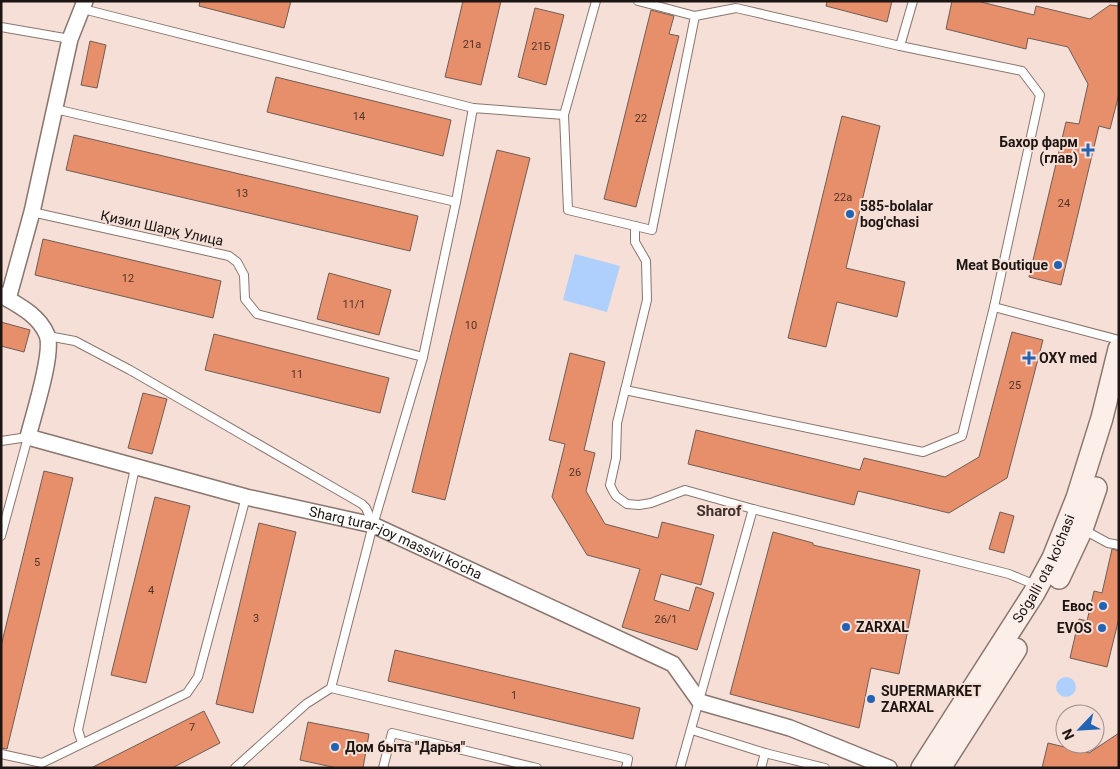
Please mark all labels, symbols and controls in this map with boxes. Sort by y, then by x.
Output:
house number: 21а [463,38,481,51]
house number: 21Б [531,40,551,53]
house number: 14 [353,110,365,123]
house number: 22 [635,112,647,125]
place label: Бахор фарм (глав) [999,134,1078,167]
marker: Бахор фарм (глав) [1082,144,1094,156]
house number: 13 [236,187,248,200]
house number: 22a [834,191,852,204]
house number: 24 [1058,197,1070,210]
place label: 585-bolalar bog'chasi [860,198,933,230]
street label: Қизил Шарқ Улица [99,207,225,249]
marker: 585-bolalar bog'chasi [844,208,856,220]
place label: Meat Boutique [956,257,1048,273]
marker: Meat Boutique [1052,259,1064,271]
house number: 12 [122,272,134,285]
house number: 11/1 [342,298,366,311]
house number: 10 [465,319,477,332]
place label: OXY med [1039,350,1097,366]
marker: OXY med [1023,352,1035,364]
house number: 11 [291,368,303,381]
house number: 25 [1009,379,1021,392]
house number: 26 [569,466,581,479]
district label: Sharof [697,502,742,520]
street label: Sharq turar-joy massivi ko'cha [308,503,485,582]
street label: So'galli ota ko'chasi [1009,512,1078,626]
house number: 5 [34,556,40,569]
house number: 4 [148,584,154,597]
place label: Евос [1062,598,1093,614]
marker: Евос [1097,600,1109,612]
house number: 3 [253,612,259,625]
house number: 26/1 [654,613,678,626]
place label: ZARXAL [856,619,909,635]
place label: EVOS [1057,620,1092,636]
marker: ZARXAL [840,621,852,633]
marker: EVOS [1096,622,1108,634]
place label: SUPERMARKET ZARXAL [881,683,981,715]
house number: 1 [511,689,517,702]
marker: SUPERMARKET ZARXAL [865,693,877,705]
north arrow [1055,704,1105,754]
house number: 7 [189,721,195,734]
text: N [1059,727,1078,742]
place label: Дом быта "Дарья" [345,739,466,755]
marker: Дом быта "Дарья" [329,741,341,753]

